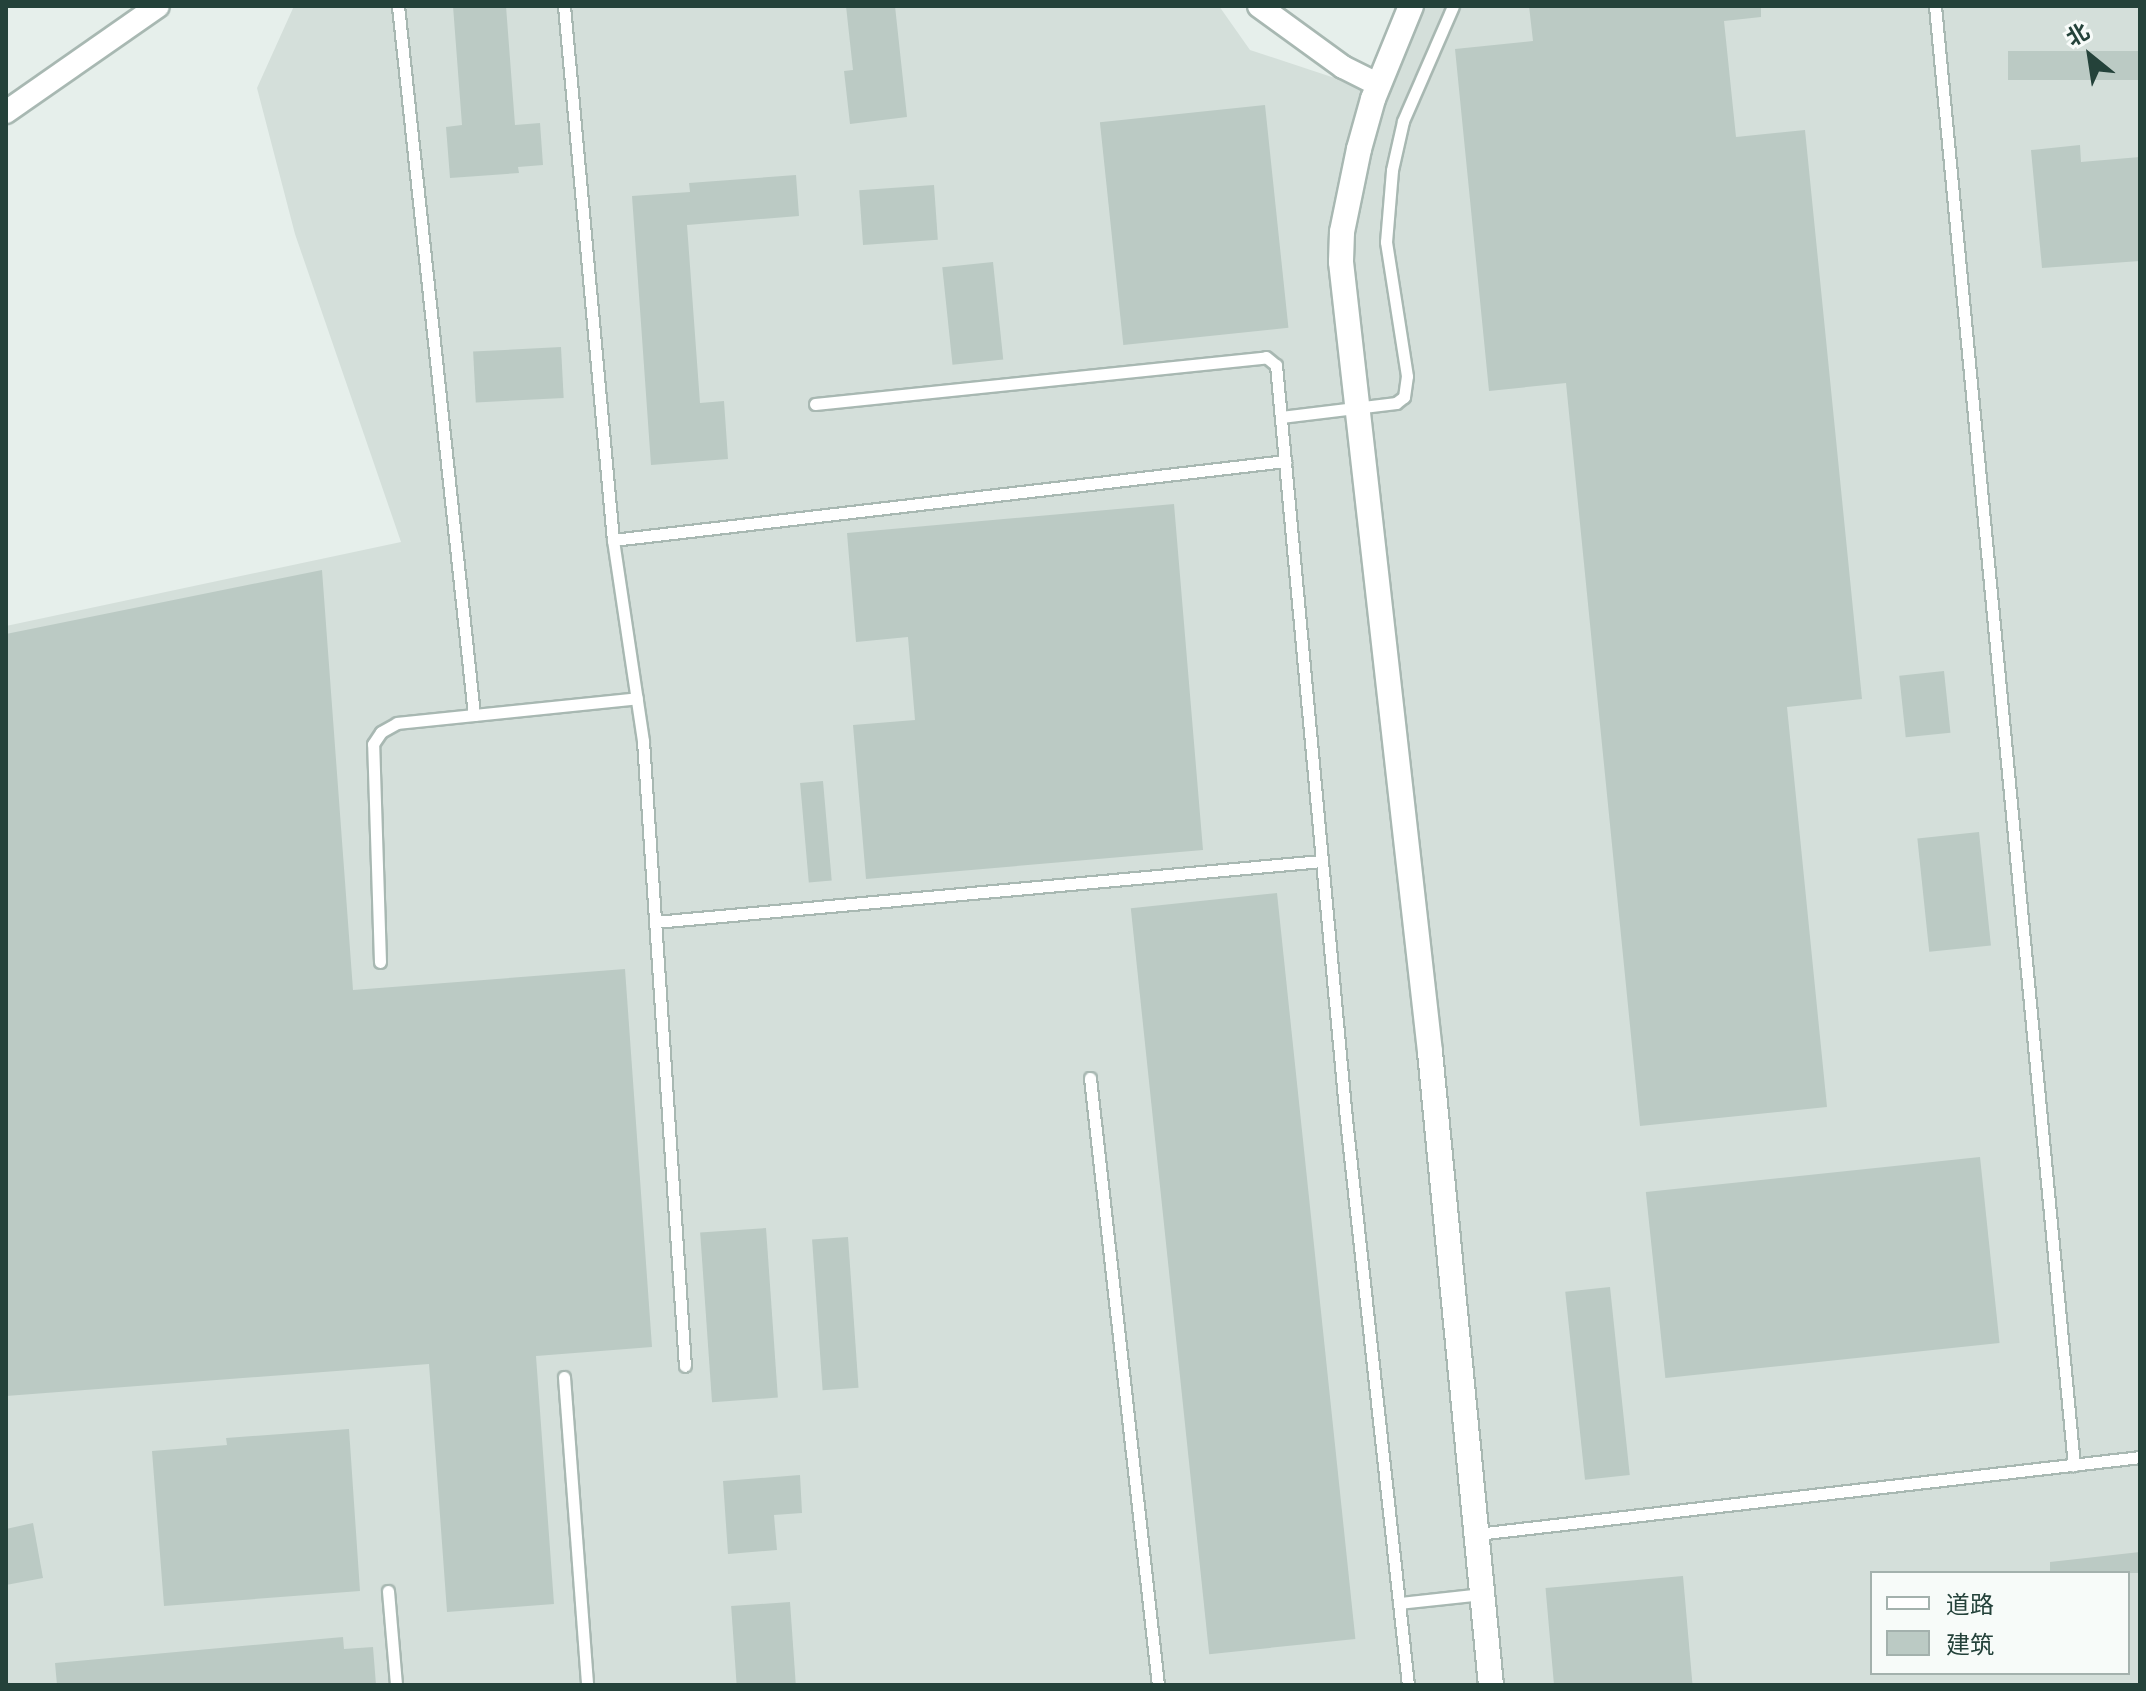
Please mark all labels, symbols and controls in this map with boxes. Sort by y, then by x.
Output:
north arrow [2050,16,2130,96]
text: 北 [2061,17,2095,54]
legend [1870,1571,2130,1675]
text: 道路 [1946,1589,1994,1621]
text: 建筑 [1946,1629,1994,1661]

